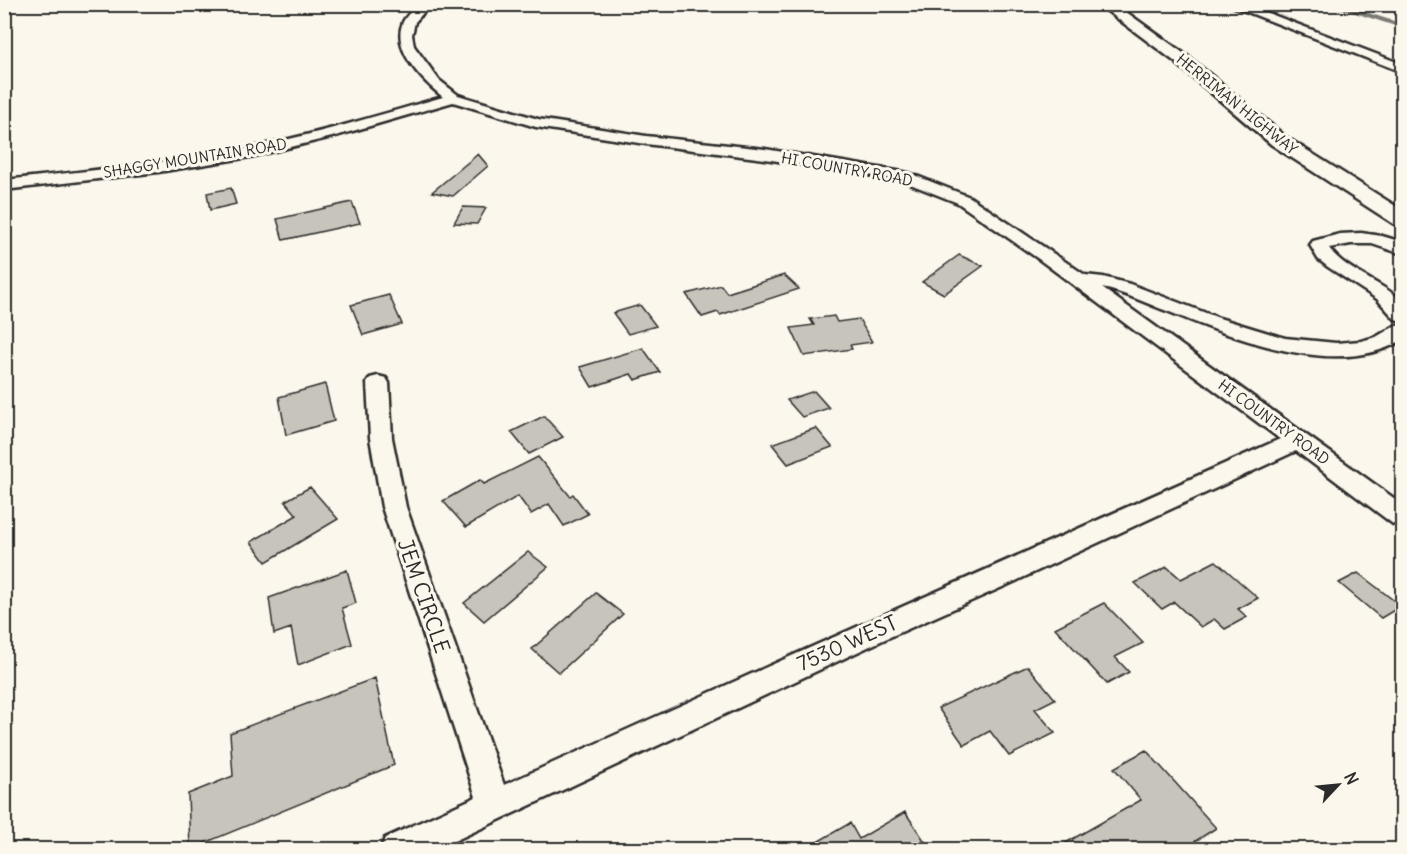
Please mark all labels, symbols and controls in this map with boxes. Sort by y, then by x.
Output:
street label: HERRIMAN HIGHWAY [1173,49,1302,159]
street label: SHAGGY MOUNTAIN ROAD [102,134,288,182]
street label: HI COUNTRY ROAD [780,148,914,190]
street label: HI COUNTRY ROAD [1215,375,1333,469]
street label: JEM CIRCLE [392,535,456,657]
street label: 7530 WEST [793,609,901,677]
north arrow [1308,755,1368,815]
text: N [1340,769,1363,788]

